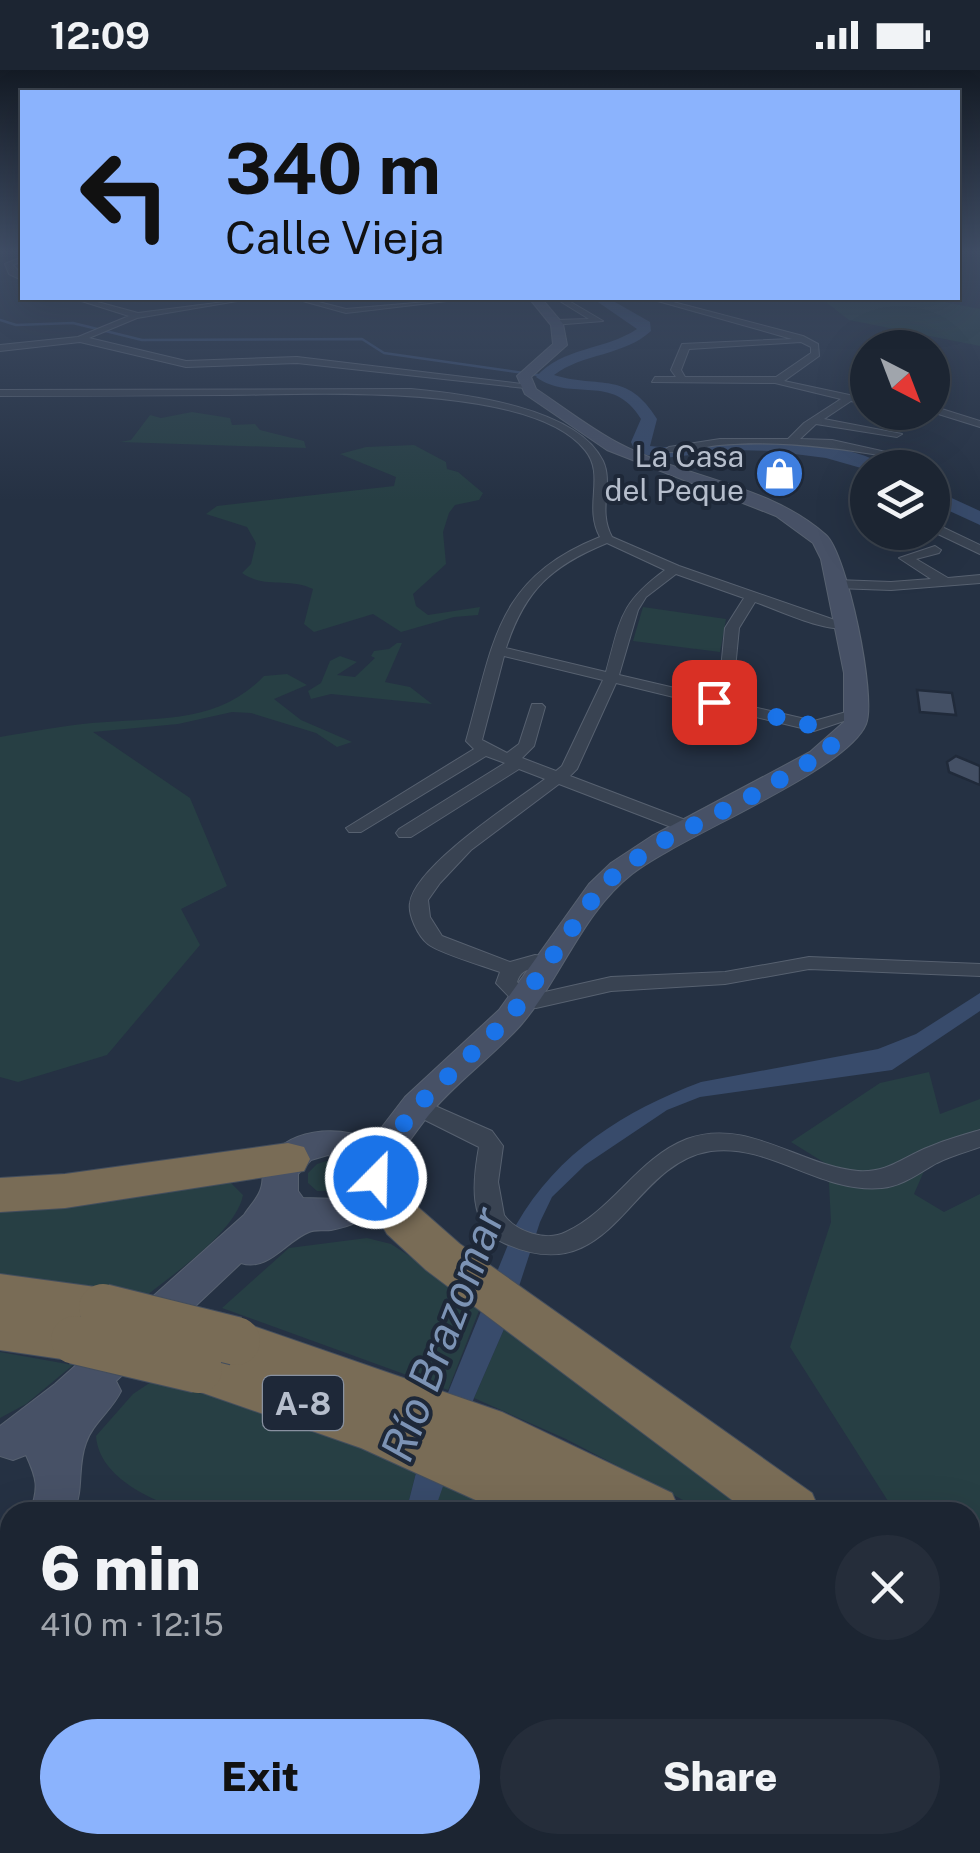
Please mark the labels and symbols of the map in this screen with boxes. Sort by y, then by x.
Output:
north arrow [850,330,950,430]
place label: La Casa del Peque [605,438,744,508]
shop icon: La Casa del Peque [753,447,805,499]
pin [672,660,757,745]
position arrow [324,1126,428,1230]
water label: Río Brazomar [369,1199,515,1468]
road number: A-8 [263,1376,343,1430]

